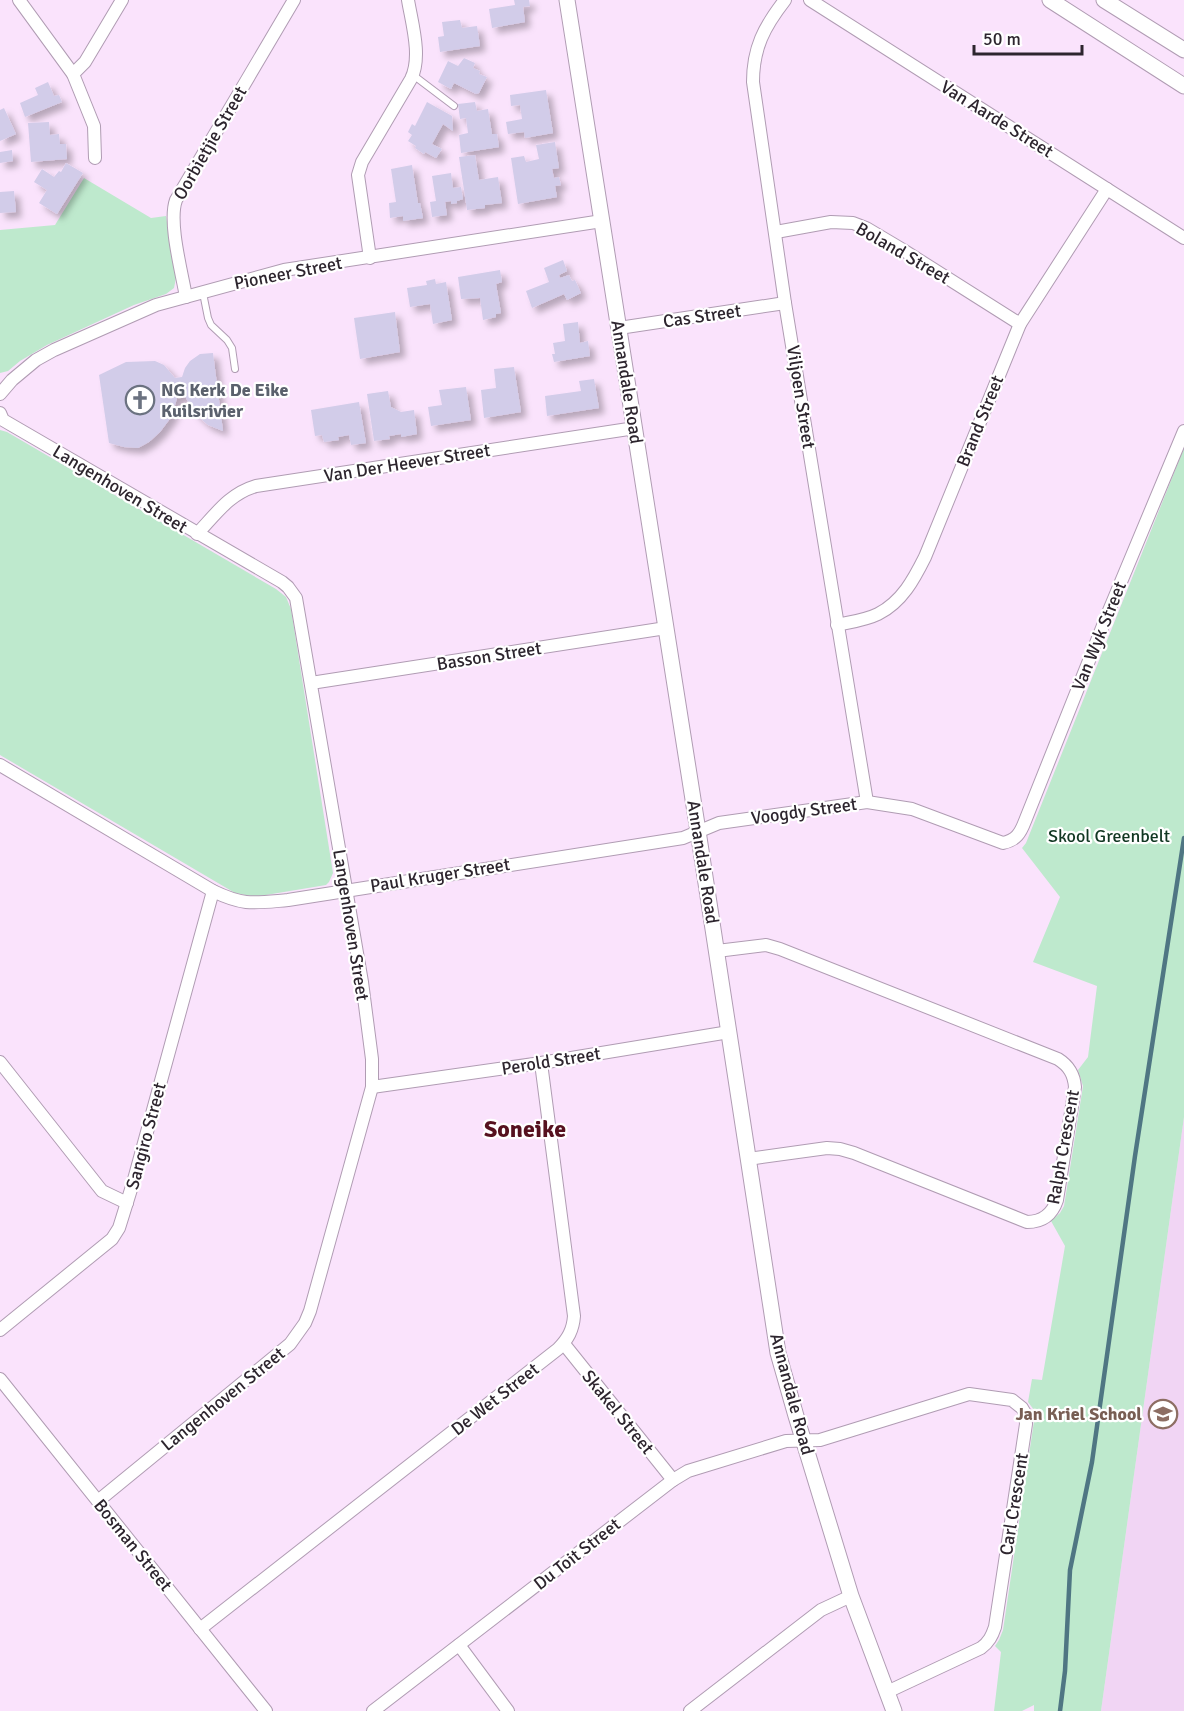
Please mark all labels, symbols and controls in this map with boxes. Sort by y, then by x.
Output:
scale bar [974,18,1082,56]
text: 50 m [983,28,1021,50]
street label: Van Aarde Street [937,76,1057,162]
street label: Oorbietjie Street [169,82,251,204]
street label: Boland Street [852,217,954,289]
street label: Pioneer Street [232,252,344,294]
street label: Cas Street [662,300,742,332]
street label: Annandale Road [606,319,648,445]
street label: Viljoen Street [782,344,820,450]
street label: Brand Street [952,372,1008,470]
place label: NG Kerk De Eike Kuilsrivier [161,379,288,422]
church icon: NG Kerk De Eike Kuilsrivier [124,384,156,416]
street label: Van Der Heever Street [322,439,492,487]
street label: Langenhoven Street [49,440,191,538]
street label: Van Wyk Street [1067,578,1131,694]
street label: Basson Street [435,637,543,675]
street label: Voogdy Street [750,793,858,829]
street label: Annandale Road [682,799,724,925]
park label: Skool Greenbelt [1048,825,1170,847]
street label: Langenhoven Street [328,848,374,1002]
street label: Paul Kruger Street [369,853,511,897]
street label: Perold Street [500,1042,602,1080]
street label: Sangiro Street [121,1080,171,1192]
street label: Ralph Crescent [1042,1088,1084,1206]
district label: Soneike [484,1114,566,1144]
street label: Annandale Road [765,1331,819,1457]
street label: Langenhoven Street [157,1342,289,1456]
street label: De Wet Street [447,1358,543,1440]
street label: Skakel Street [577,1365,659,1459]
school or university icon: Jan Kriel School [1147,1398,1179,1430]
place label: Jan Kriel School [1016,1403,1142,1425]
street label: Carl Crescent [995,1451,1033,1557]
street label: Bosman Street [89,1494,177,1596]
street label: Du Toit Street [529,1513,625,1595]

